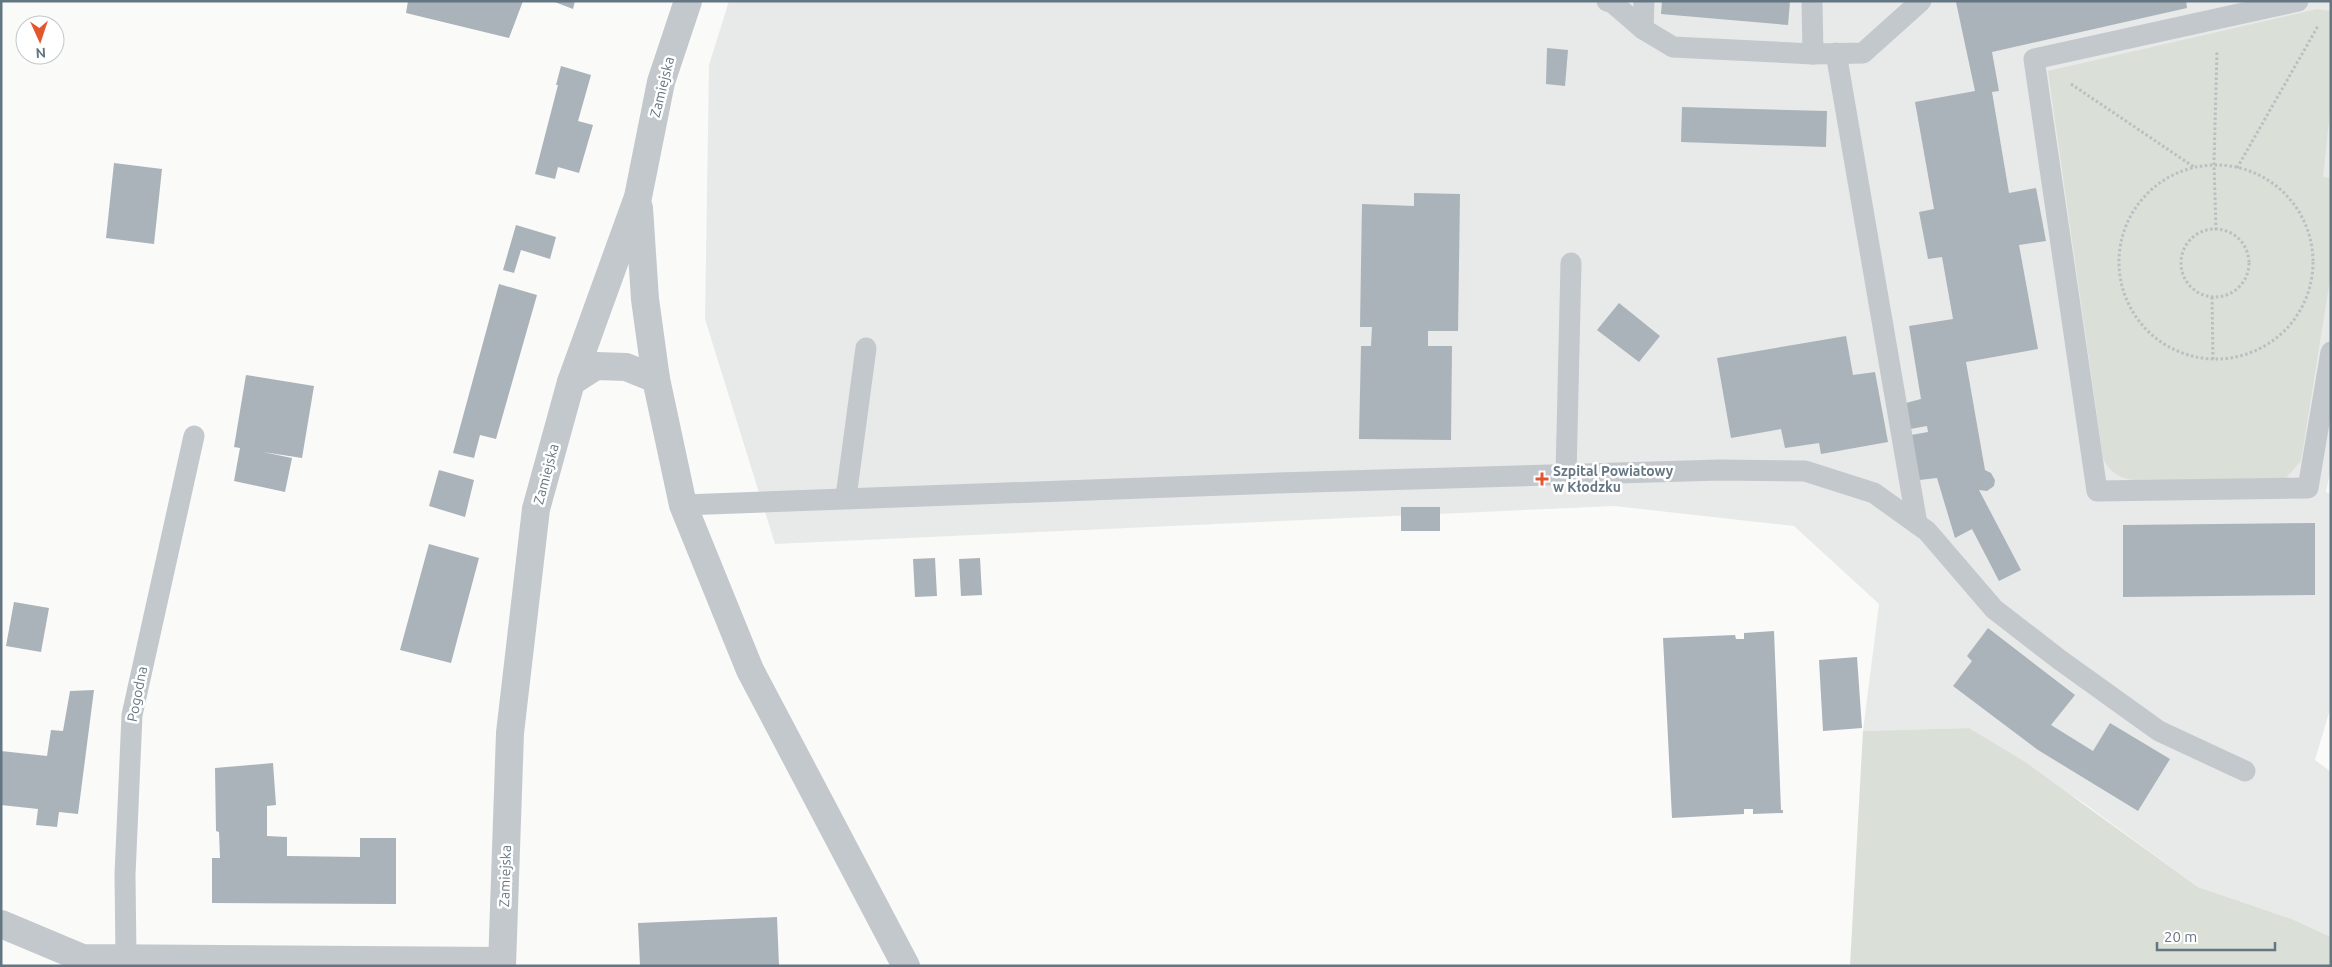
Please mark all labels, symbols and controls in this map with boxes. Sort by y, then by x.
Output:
north arrow [15,15,65,65]
text: N [35,45,46,61]
street label: Zamiejska [647,55,677,119]
street label: Zamiejska [530,442,562,506]
place label: Szpital Powiatowy w Kłodzku [1553,463,1674,495]
marker: Szpital Powiatowy w Kłodzku [1535,472,1549,486]
street label: Pogodna [124,665,150,723]
street label: Zamiejska [496,845,514,907]
scale bar [2157,920,2274,952]
text: 20 m [2164,928,2197,945]

